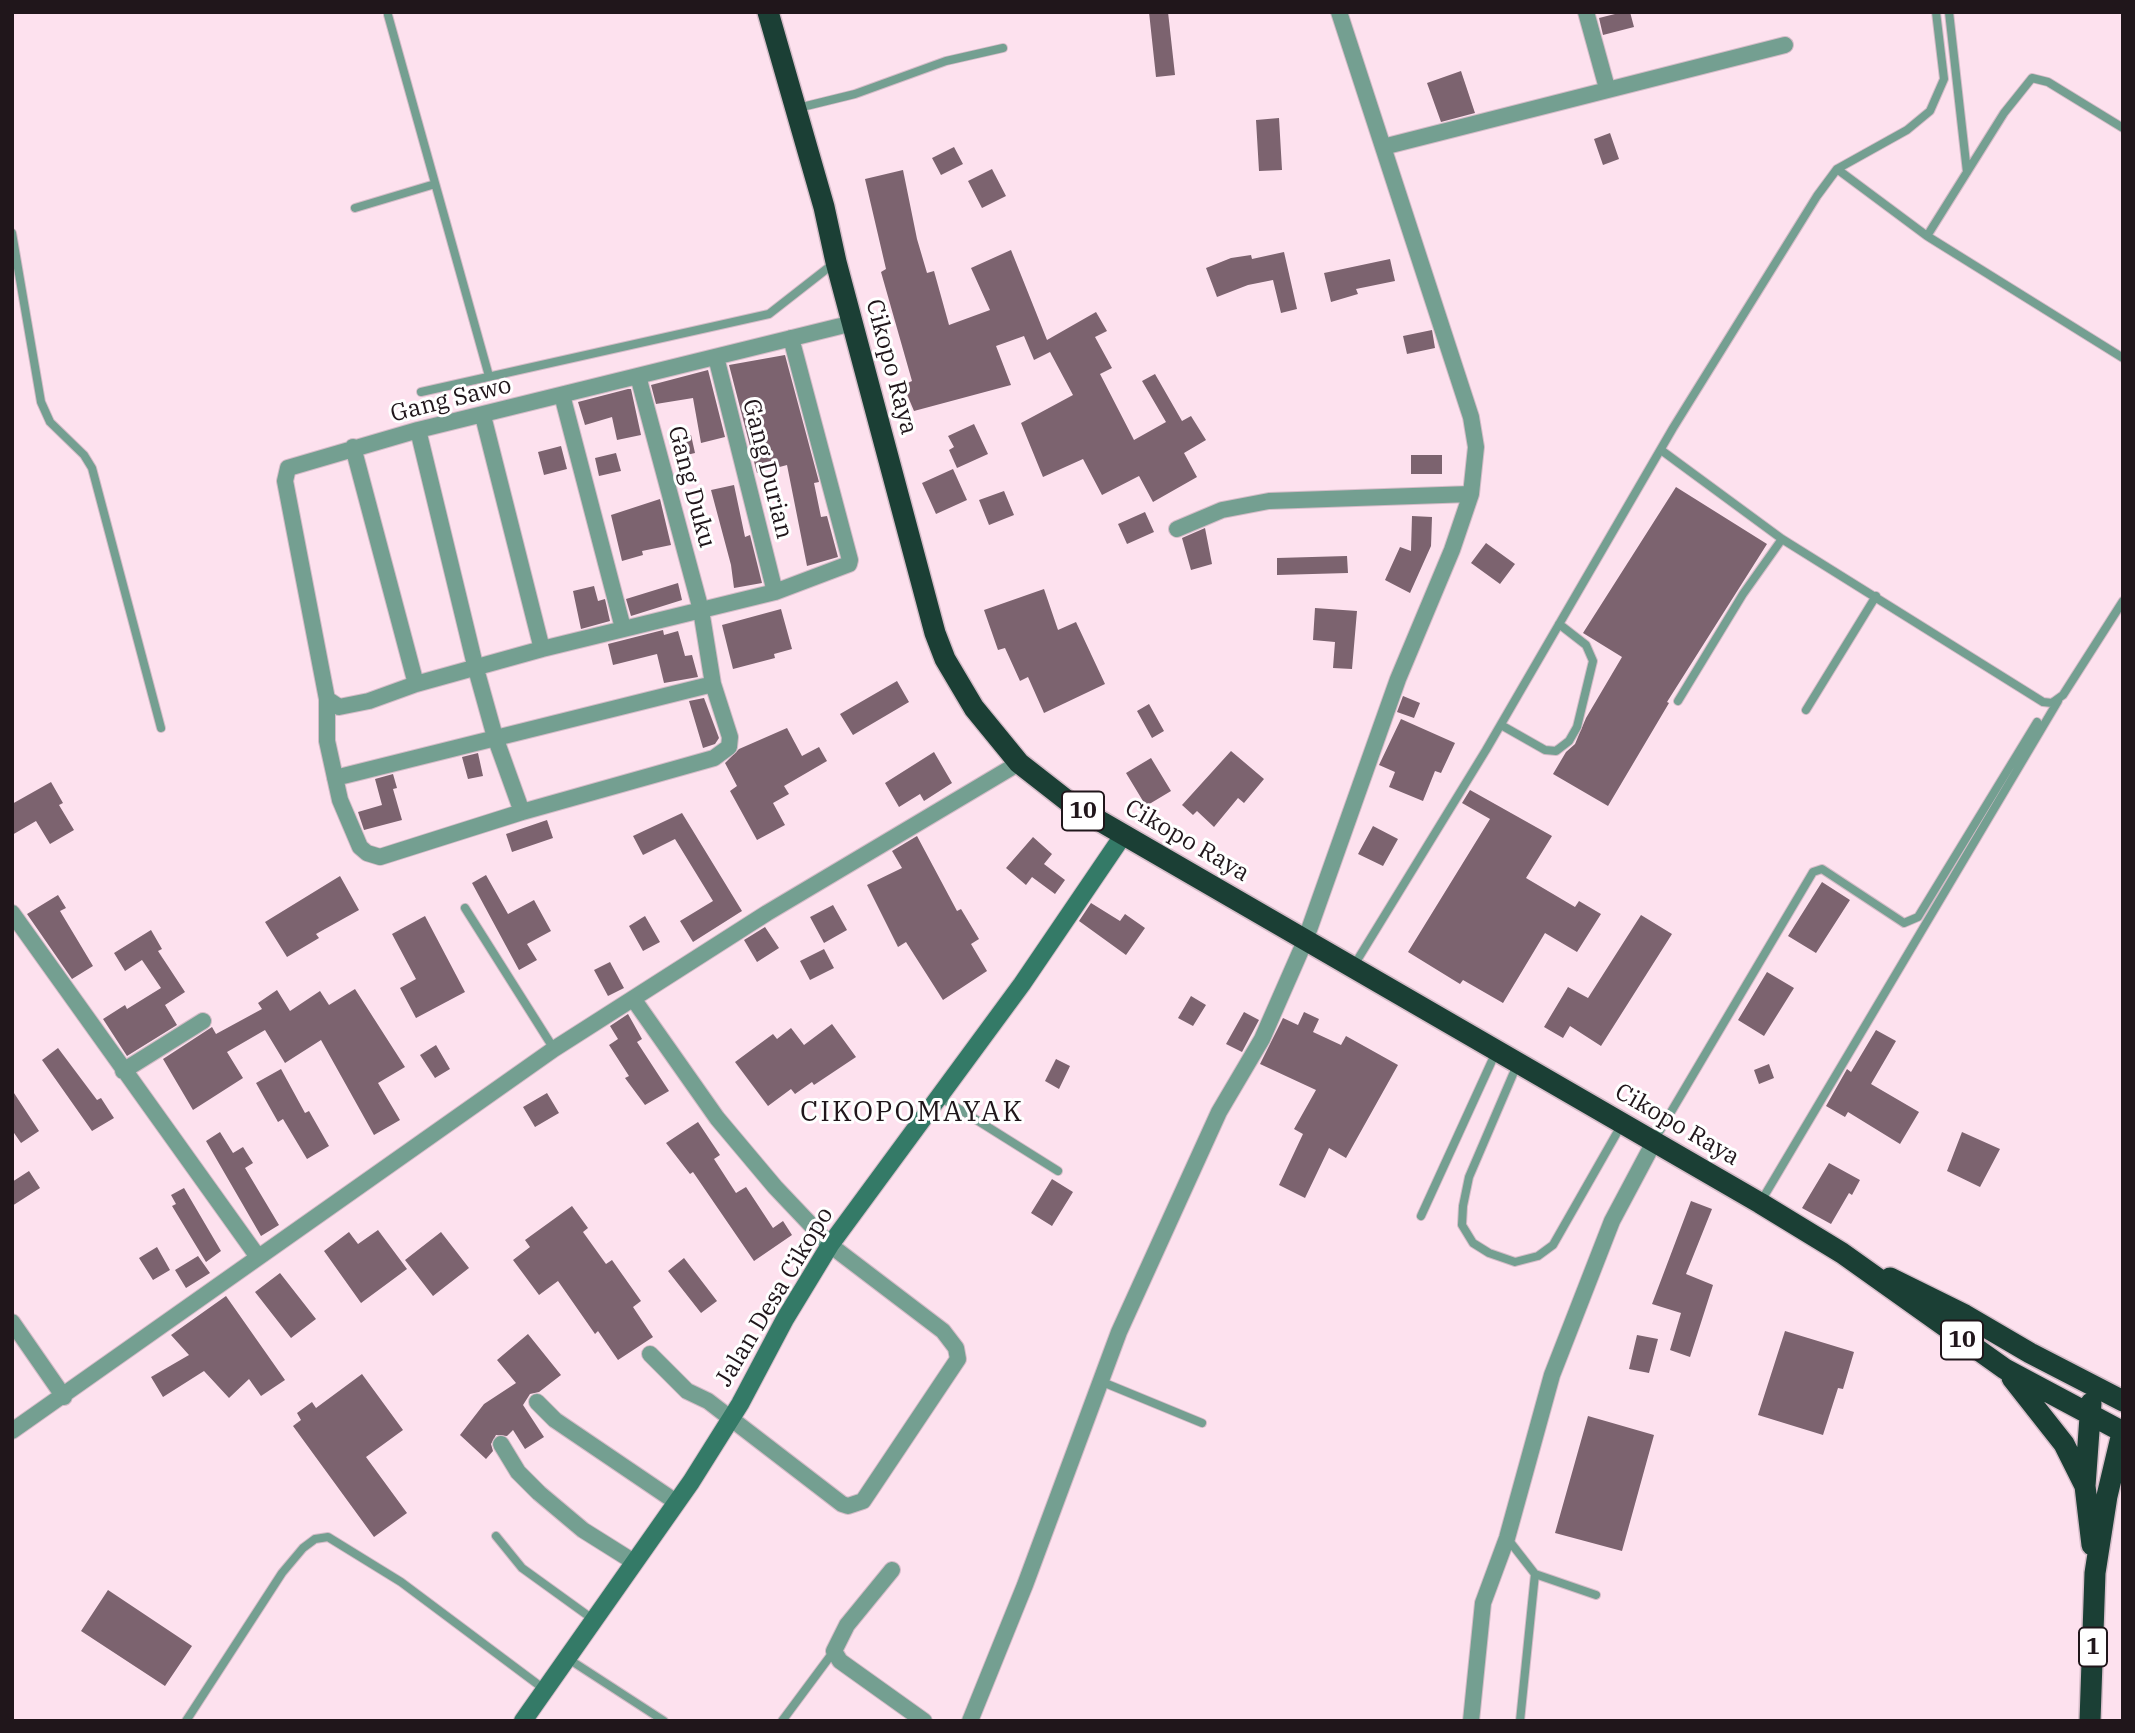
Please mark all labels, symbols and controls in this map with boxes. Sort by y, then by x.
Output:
street label: Cikopo Raya [859,296,923,438]
street label: Gang Sawo [388,371,514,429]
street label: Gang Durian [736,396,798,542]
street label: Gang Duku [661,423,721,551]
road number: 10 [1062,792,1104,831]
street label: Cikopo Raya [1120,794,1254,888]
street label: Cikopo Raya [1610,1078,1744,1172]
district label: CIKOPOMAYAK [801,1096,1023,1130]
street label: Jalan Desa Cikopo [710,1202,840,1392]
road number: 10 [1941,1320,1983,1359]
road number: 1 [2079,1628,2107,1666]

